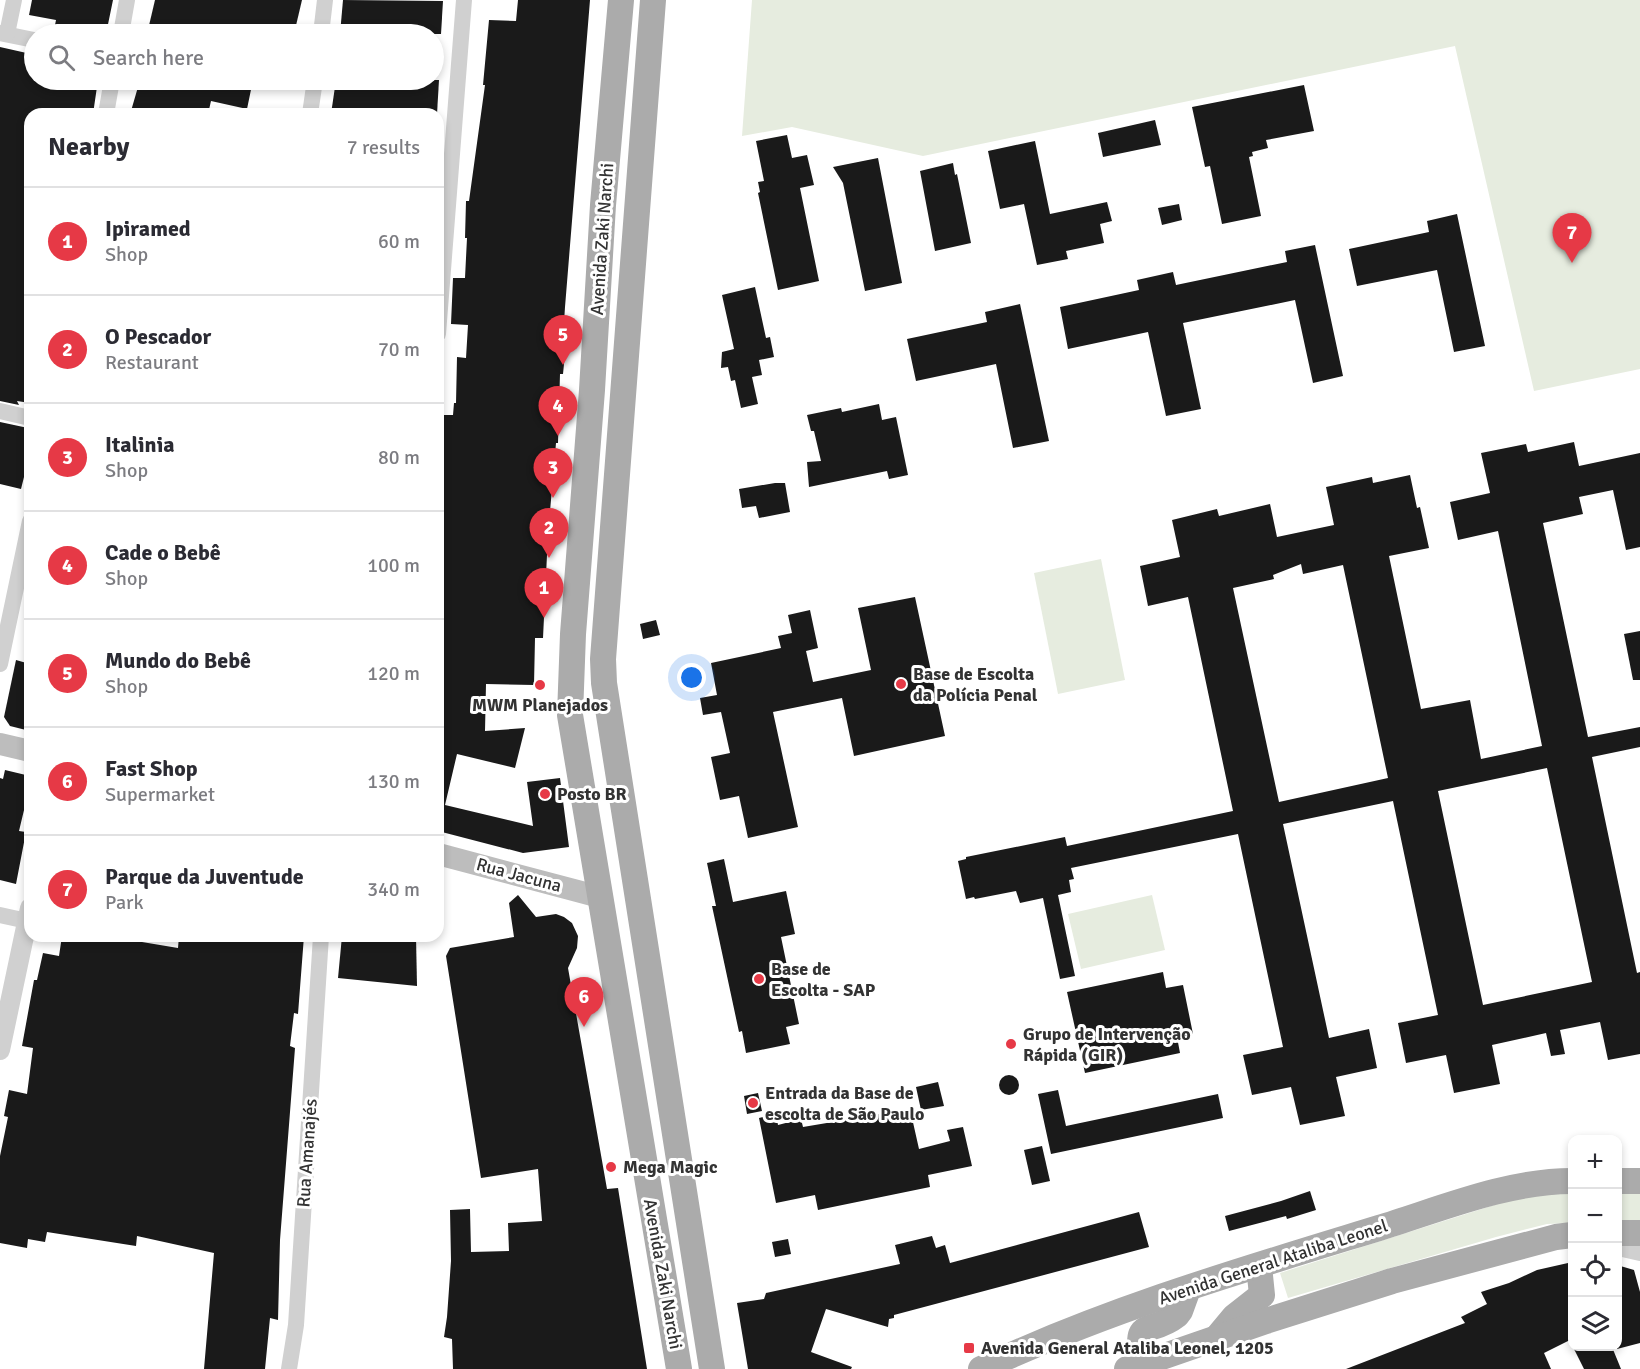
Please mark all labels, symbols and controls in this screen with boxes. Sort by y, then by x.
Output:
search box [24,24,444,90]
icon: search [45,41,78,74]
text: Search here [93,44,204,71]
text: Nearby [48,131,129,163]
text: 7 results [347,135,420,160]
street label: Avenida Zaki Narchi [586,162,618,316]
pin: 7 [1552,214,1592,263]
text: Ipiramed [105,215,191,242]
text: 1 [62,229,73,254]
text: 60 m [378,229,420,254]
text: Shop [105,242,148,267]
pin: 5 [544,316,582,365]
text: O Pescador [105,323,211,350]
text: 2 [62,337,73,362]
text: 70 m [378,337,420,362]
text: Restaurant [105,350,199,375]
pin: 4 [538,386,578,436]
text: Italinia [105,431,175,458]
text: 3 [62,445,73,470]
text: 80 m [378,445,420,470]
pin: 3 [534,448,572,498]
text: Shop [105,458,148,483]
pin: 2 [530,508,568,558]
text: Cade o Bebê [105,539,221,566]
text: 4 [62,553,73,578]
text: 100 m [367,553,420,578]
text: Shop [105,566,148,591]
pin: 1 [524,568,564,618]
text: Mundo do Bebê [105,647,251,674]
text: 5 [62,661,73,686]
text: 120 m [367,661,420,686]
your location [677,663,706,692]
place label: Base de Escolta da Polícia Penal [913,663,1038,706]
text: Shop [105,674,148,699]
marker: Base de Escolta da Polícia Penal [894,677,908,691]
marker: MWM Planejados [533,678,547,692]
place label: MWM Planejados [472,694,608,716]
text: Fast Shop [105,755,198,782]
text: 6 [62,769,73,794]
text: 130 m [367,769,420,794]
text: Supermarket [105,782,215,807]
place label: Posto BR [557,783,627,805]
marker: Posto BR [538,787,552,801]
street label: Rua Jacuna [474,853,564,897]
text: Parque da Juventude [105,863,304,890]
text: 7 [62,877,73,902]
text: 340 m [367,877,420,902]
text: Park [105,890,143,915]
place label: Base de Escolta - SAP [771,958,876,1001]
marker: Base de Escolta - SAP [752,972,766,986]
pin: 6 [564,978,604,1027]
place label: Grupo de Intervenção Rápida (GIR) [1023,1023,1191,1066]
marker: Grupo de Intervenção Rápida (GIR) [1004,1037,1018,1051]
place label: Entrada da Base de escolta de São Paulo [765,1082,924,1125]
marker: Entrada da Base de escolta de São Paulo [746,1096,760,1110]
street label: Rua Amanajés [292,1098,322,1208]
map controls [1568,1135,1622,1351]
button: + [1568,1135,1622,1189]
place label: Mega Magic [623,1156,718,1178]
marker: Mega Magic [604,1160,618,1174]
button: − [1568,1189,1622,1243]
street label: Avenida Zaki Narchi [639,1197,687,1351]
street label: Avenida General Ataliba Leonel [1156,1215,1390,1309]
button: locate [1568,1243,1622,1297]
button: layers [1568,1297,1622,1351]
place label: Avenida General Ataliba Leonel, 1205 [981,1337,1274,1359]
marker: Avenida General Ataliba Leonel, 1205 [962,1341,976,1355]

